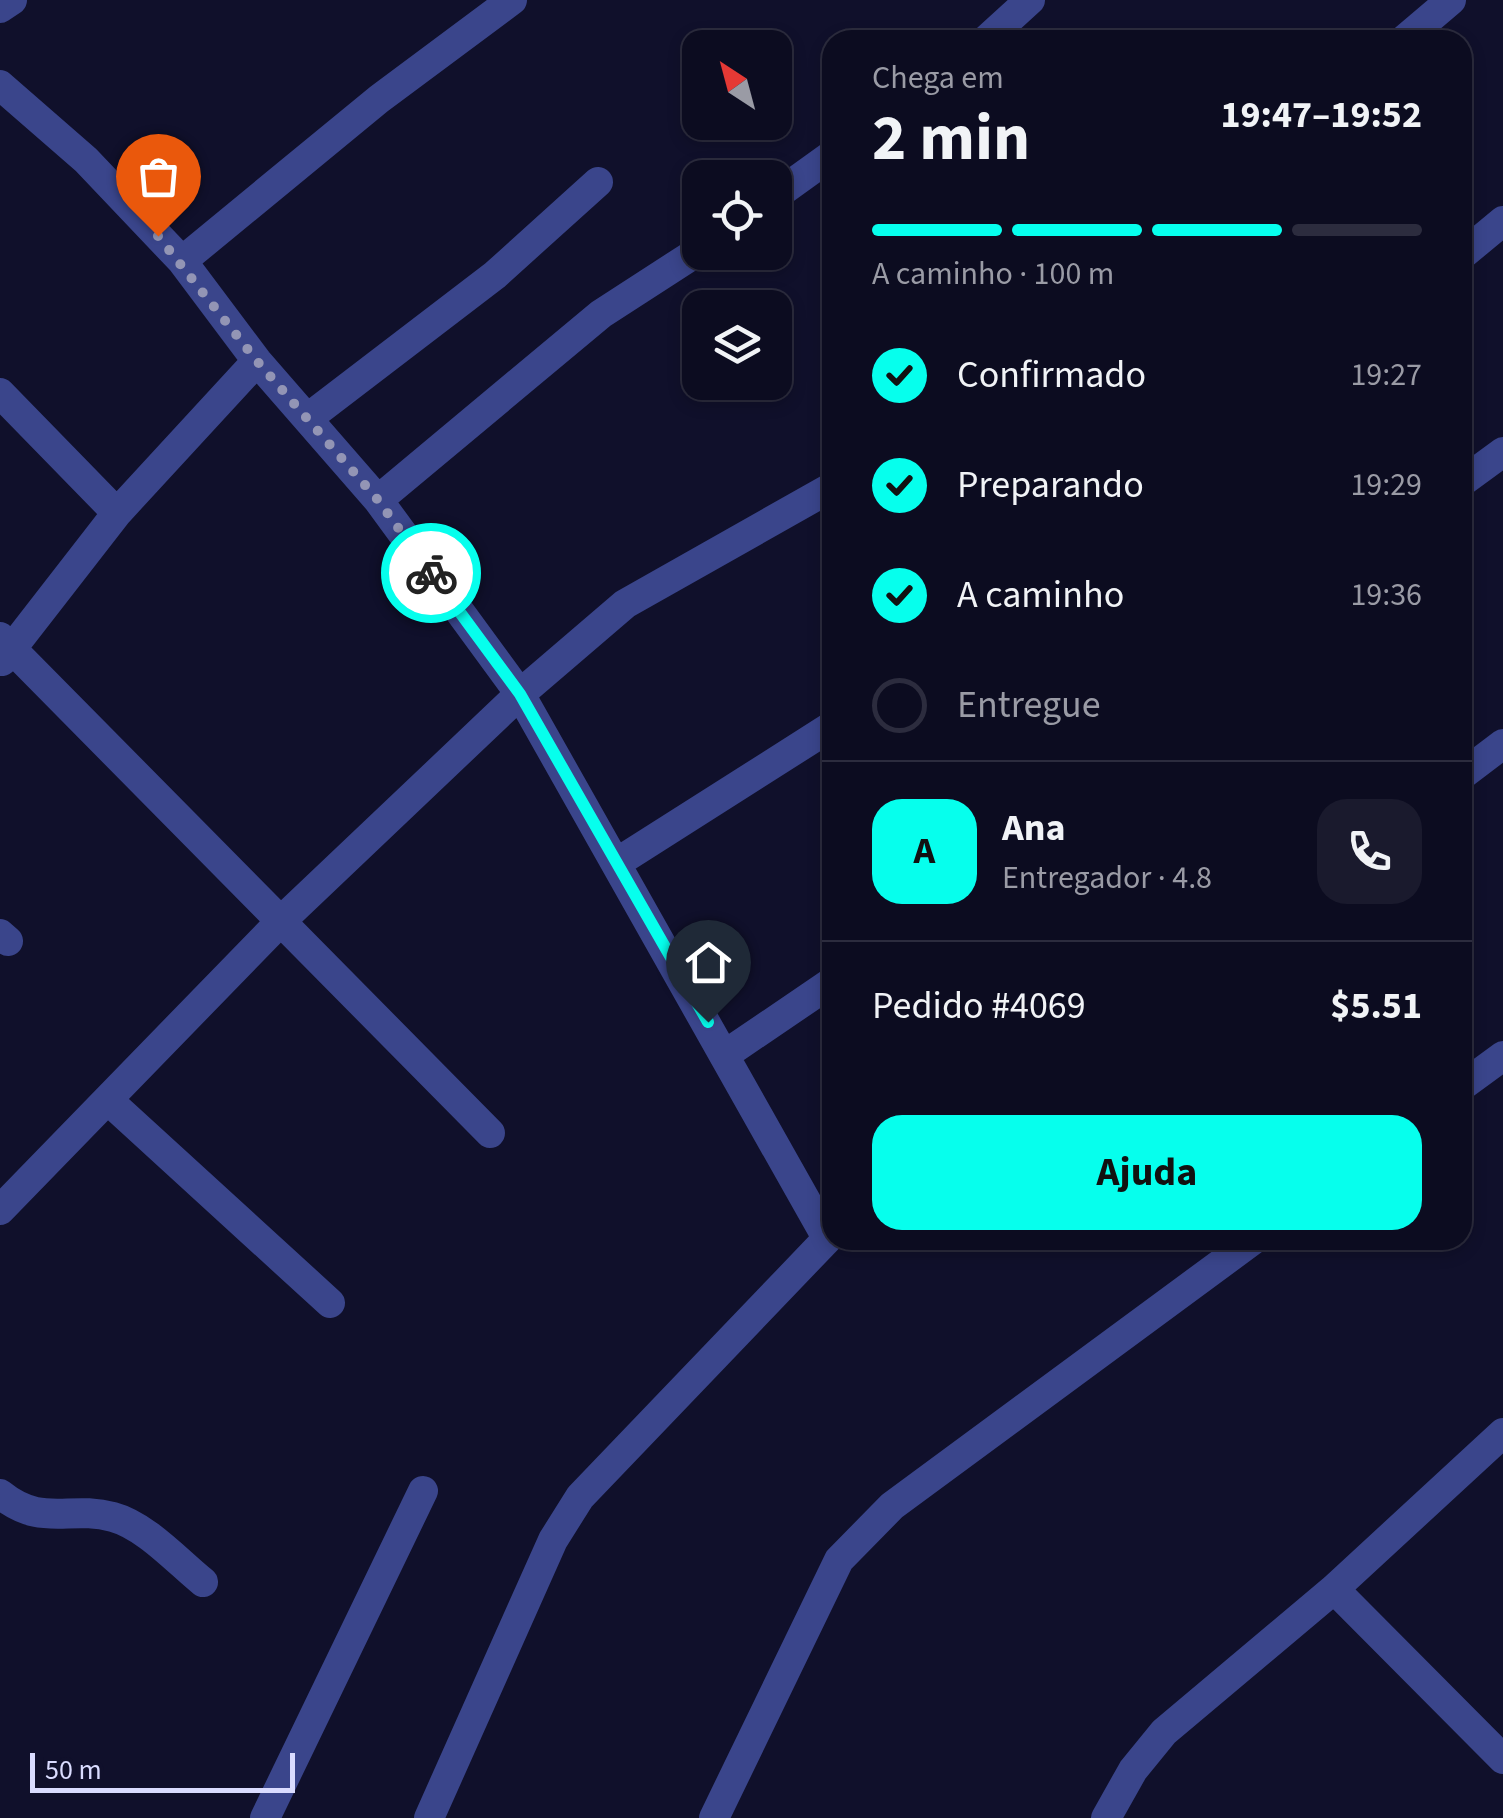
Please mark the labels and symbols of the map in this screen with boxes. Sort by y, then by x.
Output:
north arrow [682,30,792,140]
pin [116,134,201,237]
courier [381,523,481,623]
pin [666,920,751,1023]
scale bar [30,1748,295,1792]

